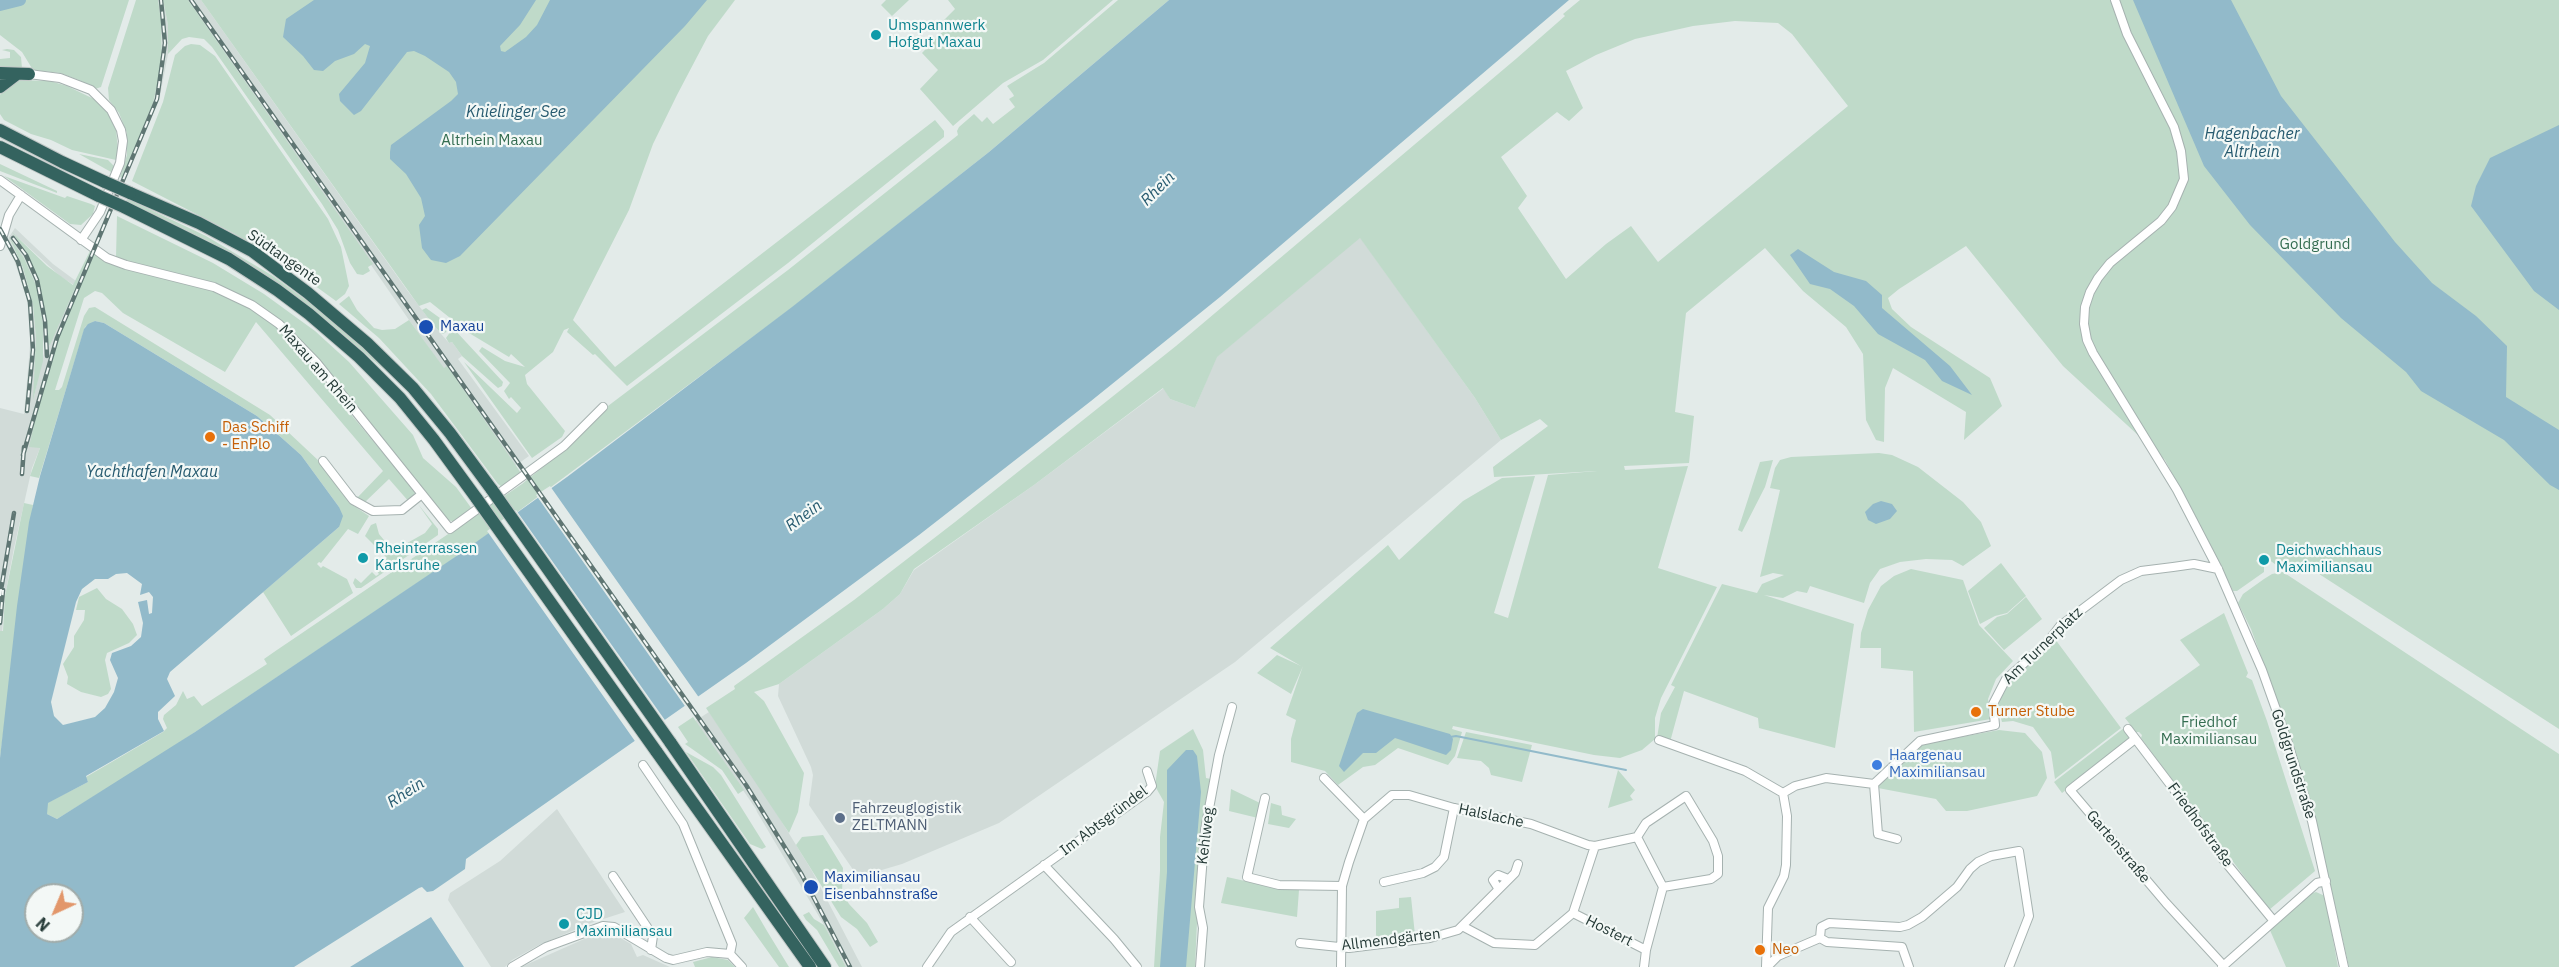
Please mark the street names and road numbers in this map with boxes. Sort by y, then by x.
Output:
street label: Südtangente [244,226,324,290]
street label: Maxau am Rhein [275,321,361,417]
street label: Am Turnerplatz [2000,604,2086,688]
street label: Goldgrundstraße [2267,707,2319,821]
street label: Friedhofstraße [2163,779,2237,871]
street label: Im Abtsgründel [1057,782,1151,860]
street label: Halslache [1457,800,1525,832]
street label: Kehlweg [1194,806,1218,866]
street label: Gartenstraße [2082,807,2154,887]
street label: Hostert [1582,912,1636,950]
street label: Allmendgärten [1340,925,1442,955]

